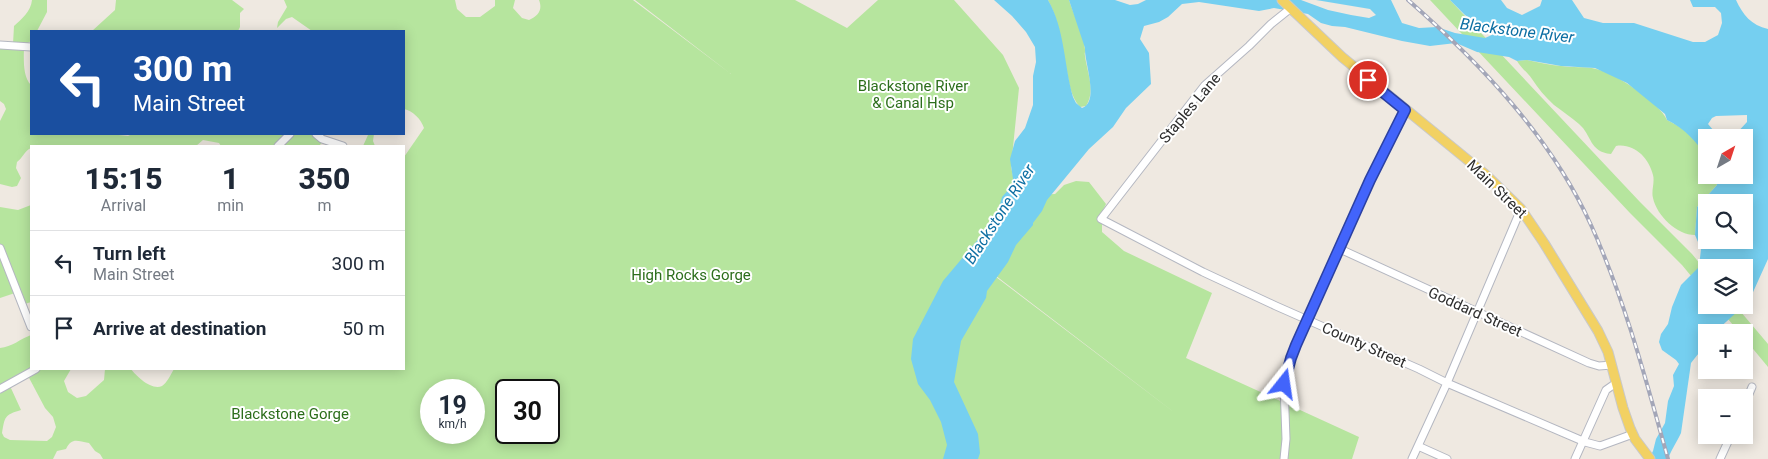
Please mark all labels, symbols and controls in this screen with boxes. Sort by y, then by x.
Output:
water label: Blackstone River [1459,14,1576,47]
text: 300 m [133,49,232,90]
icon: left [50,50,115,115]
pin [1347,59,1389,101]
icon: arrive [1354,66,1382,94]
street label: Staples Lane [1155,69,1225,147]
park label: Blackstone River & Canal Hsp [858,77,968,112]
text: Main Street [133,91,245,116]
north arrow [1698,129,1752,184]
map controls [1698,129,1753,444]
street label: Main Street [1463,156,1531,222]
water label: Blackstone River [960,160,1039,268]
text: 15:15 [85,161,163,196]
text: 1 [222,161,239,196]
text: 350 [298,161,350,196]
button: search [1698,194,1753,249]
text: Arrival [101,196,146,215]
text: min [217,196,244,215]
text: m [317,196,331,215]
text: Turn left [93,242,166,265]
icon: left [50,249,78,277]
text: 300 m [332,252,385,275]
button: layers [1698,259,1753,314]
text: Main Street [93,265,175,284]
park label: High Rocks Gorge [631,266,751,284]
street label: Goddard Street [1425,283,1525,341]
icon: arrive [50,314,78,342]
text: Arrive at destination [93,317,266,340]
text: 50 m [342,317,385,340]
street label: County Street [1319,318,1409,372]
button: + [1698,324,1753,379]
position arrow [1257,357,1309,409]
speed limit sign: 30 [495,379,560,444]
button: − [1698,389,1753,444]
text: 19 [438,391,467,420]
park label: Blackstone Gorge [231,405,349,423]
text: km/h [438,417,467,431]

